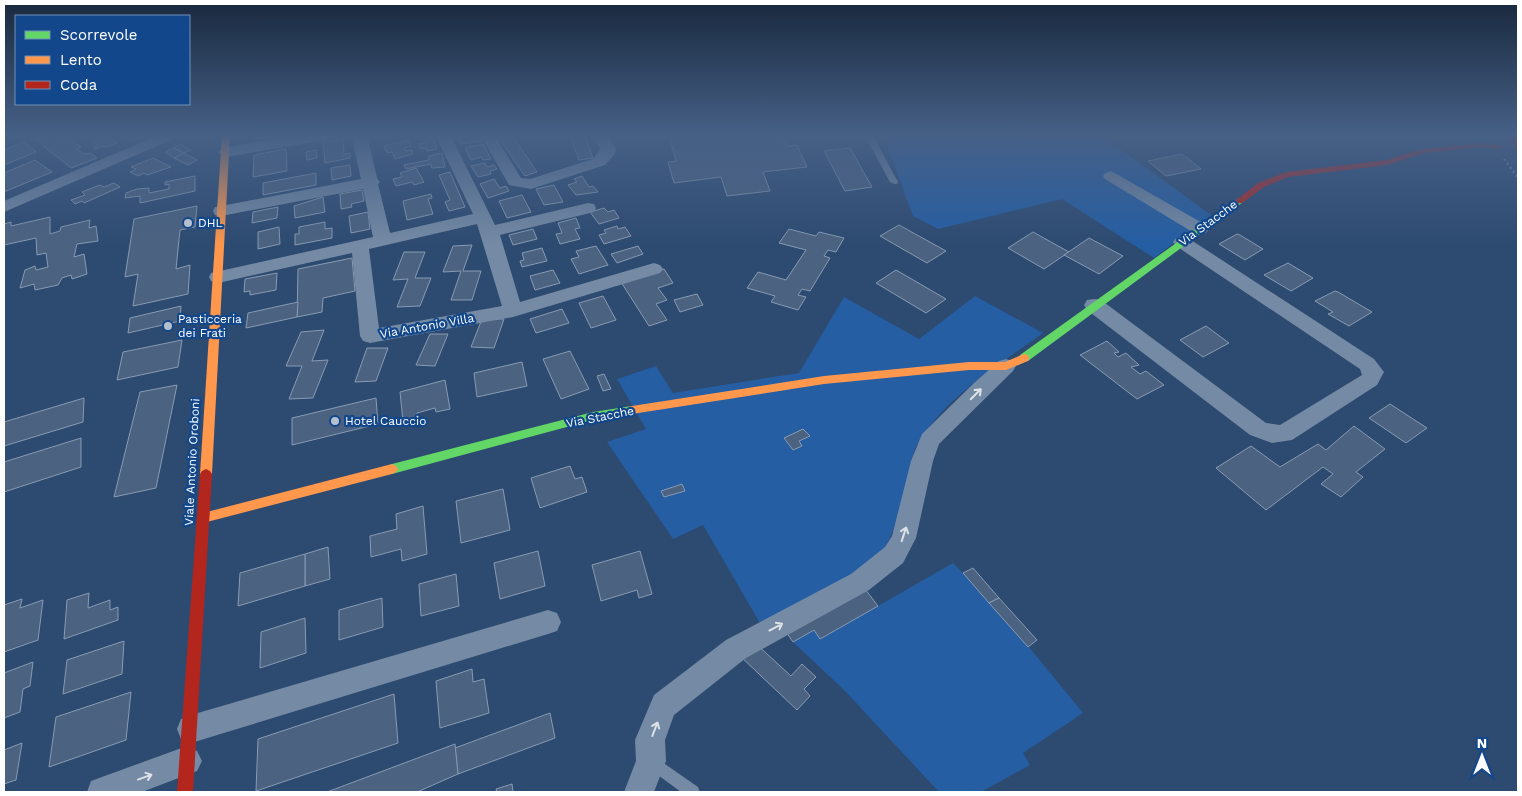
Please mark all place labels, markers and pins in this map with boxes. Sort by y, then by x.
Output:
place label: DHL [198,216,223,230]
marker: DHL [182,217,194,229]
place label: Pasticceria dei Frati [178,312,242,340]
marker: Pasticceria dei Frati [162,320,174,332]
place label: Hotel Cauccio [345,414,426,428]
marker: Hotel Cauccio [329,415,341,427]

